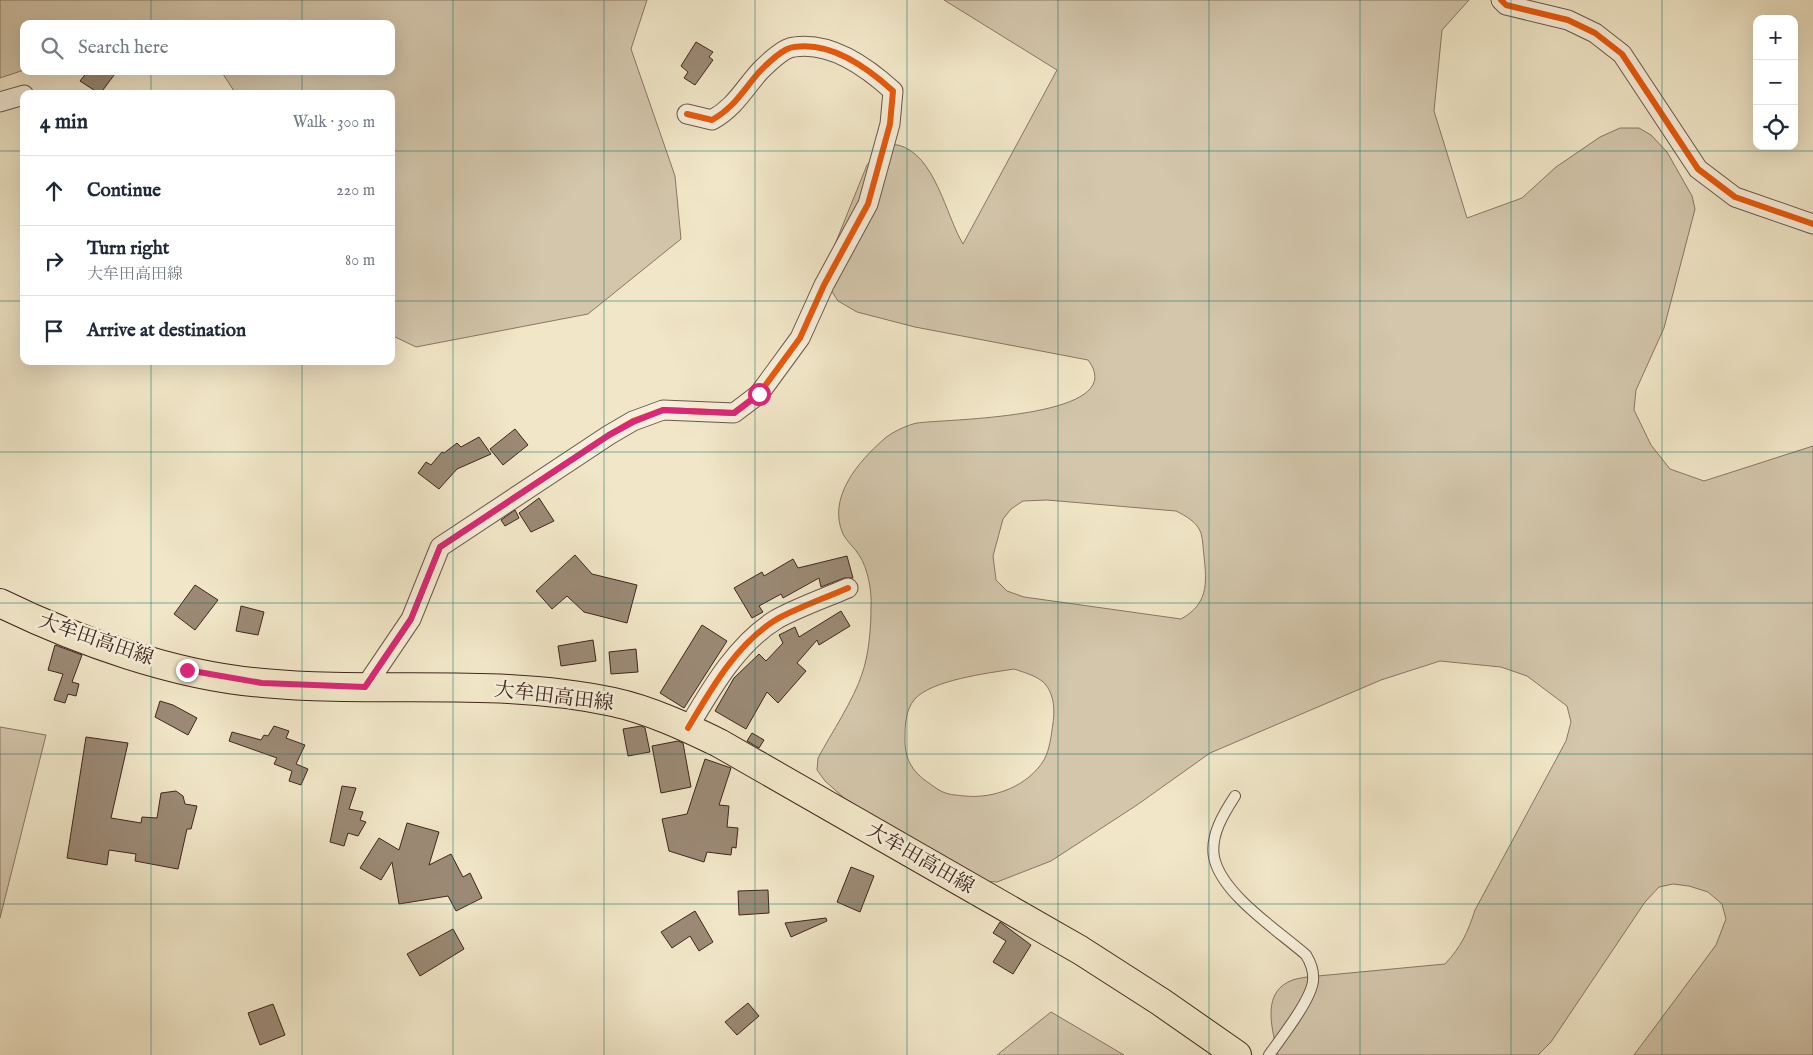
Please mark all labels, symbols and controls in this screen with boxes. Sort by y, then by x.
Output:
map controls [1753,15,1798,150]
button: + [1753,15,1798,60]
search box [20,20,395,75]
icon: search [38,34,66,62]
text: Search here [78,36,169,60]
button: − [1753,60,1798,105]
button: locate [1753,105,1798,150]
text: 4 min [40,109,88,136]
text: Walk · 300 m [293,113,375,133]
icon: ahead [40,177,68,205]
text: Continue [87,179,161,203]
text: 220 m [336,181,375,201]
text: Turn right [87,237,169,261]
icon: right [40,247,68,275]
text: 80 m [345,251,375,271]
text: 大牟田高田線 [87,265,183,285]
icon: arrive [40,317,68,345]
text: Arrive at destination [87,319,246,343]
route start [748,383,771,406]
street label: 大牟田高田線 [35,609,157,671]
route end [176,659,199,682]
street label: 大牟田高田線 [493,677,615,717]
street label: 大牟田高田線 [862,818,978,900]

